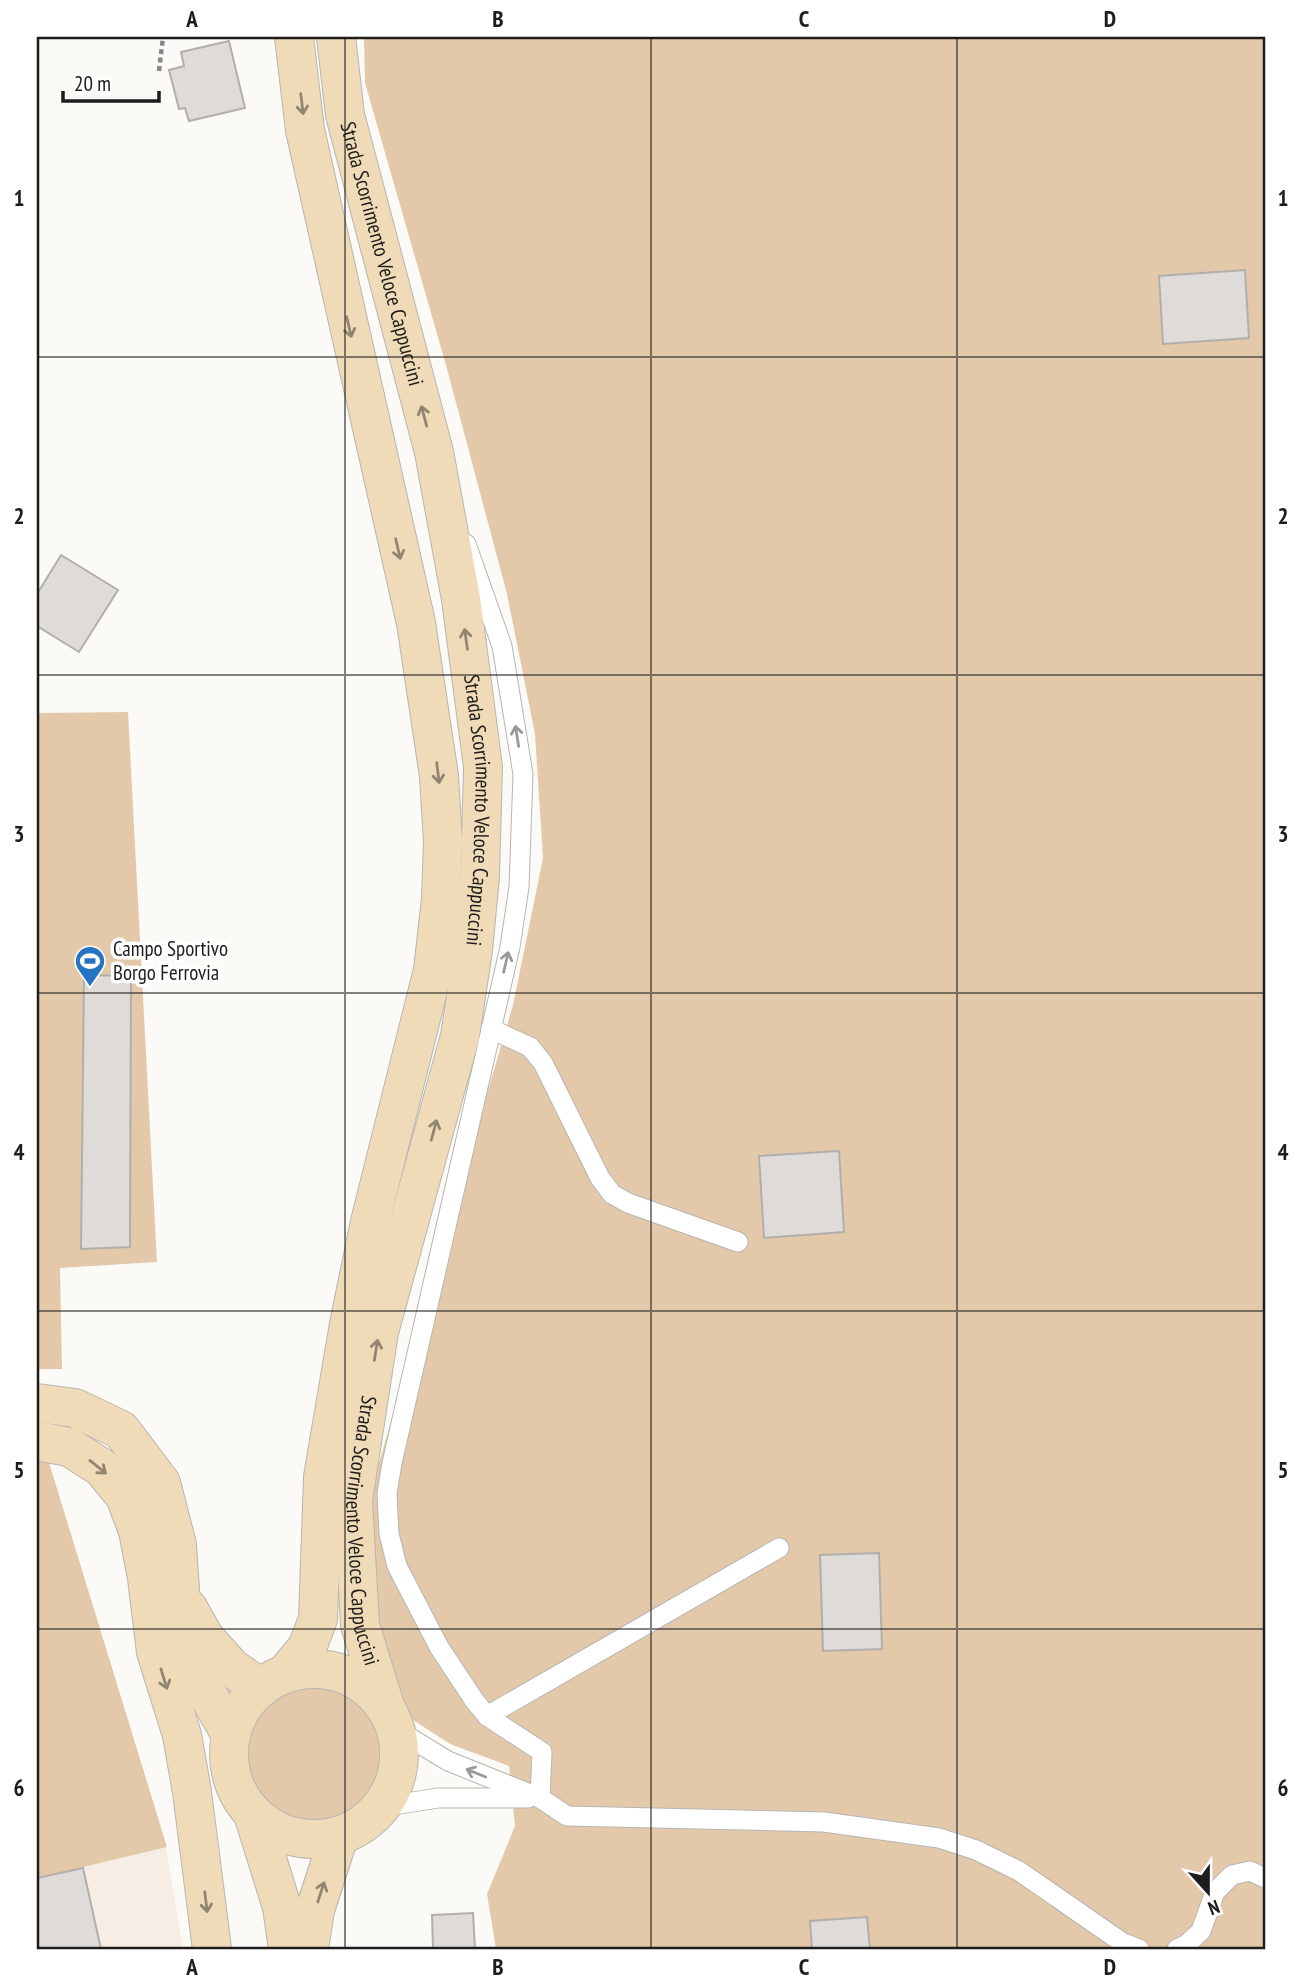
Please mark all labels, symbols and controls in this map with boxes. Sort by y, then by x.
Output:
text: A [185,4,198,33]
text: B [492,4,504,33]
text: C [799,4,810,33]
text: D [1104,4,1116,33]
scale bar [63,60,159,104]
text: 20 m [74,70,111,97]
one-way arrow [296,93,309,115]
street label: Strada Scorrimento Veloce Cappuccini [334,119,430,389]
text: 1 [14,183,25,212]
text: 1 [1278,183,1289,212]
one-way arrow [342,315,356,338]
one-way arrow [417,405,430,427]
text: 2 [14,501,25,530]
text: 2 [1278,501,1289,530]
one-way arrow [392,537,406,560]
one-way arrow [460,628,473,651]
street label: Strada Scorrimento Veloce Cappuccini [458,673,497,947]
one-way arrow [510,725,523,748]
one-way arrow [431,761,444,784]
text: 3 [14,819,25,848]
text: 3 [1278,819,1289,848]
place label: Campo Sportivo Borgo Ferrovia [113,935,228,986]
sports icon: Campo Sportivo Borgo Ferrovia [73,944,107,988]
one-way arrow [500,951,514,974]
one-way arrow [429,1119,442,1141]
text: 4 [14,1137,25,1166]
text: 4 [1278,1137,1289,1166]
one-way arrow [370,1339,383,1362]
street label: Strada Scorrimento Veloce Cappuccini [340,1394,386,1669]
text: 5 [14,1455,25,1484]
text: 5 [1278,1455,1289,1484]
one-way arrow [88,1460,106,1475]
one-way arrow [159,1667,172,1689]
one-way arrow [466,1765,488,1778]
text: 6 [14,1773,25,1802]
text: 6 [1278,1773,1289,1802]
north arrow [1172,1856,1242,1926]
one-way arrow [315,1881,328,1903]
one-way arrow [199,1890,212,1913]
text: N [1205,1895,1223,1921]
text: A [185,1952,198,1981]
text: B [492,1952,504,1981]
text: C [799,1952,810,1981]
text: D [1104,1952,1116,1981]

